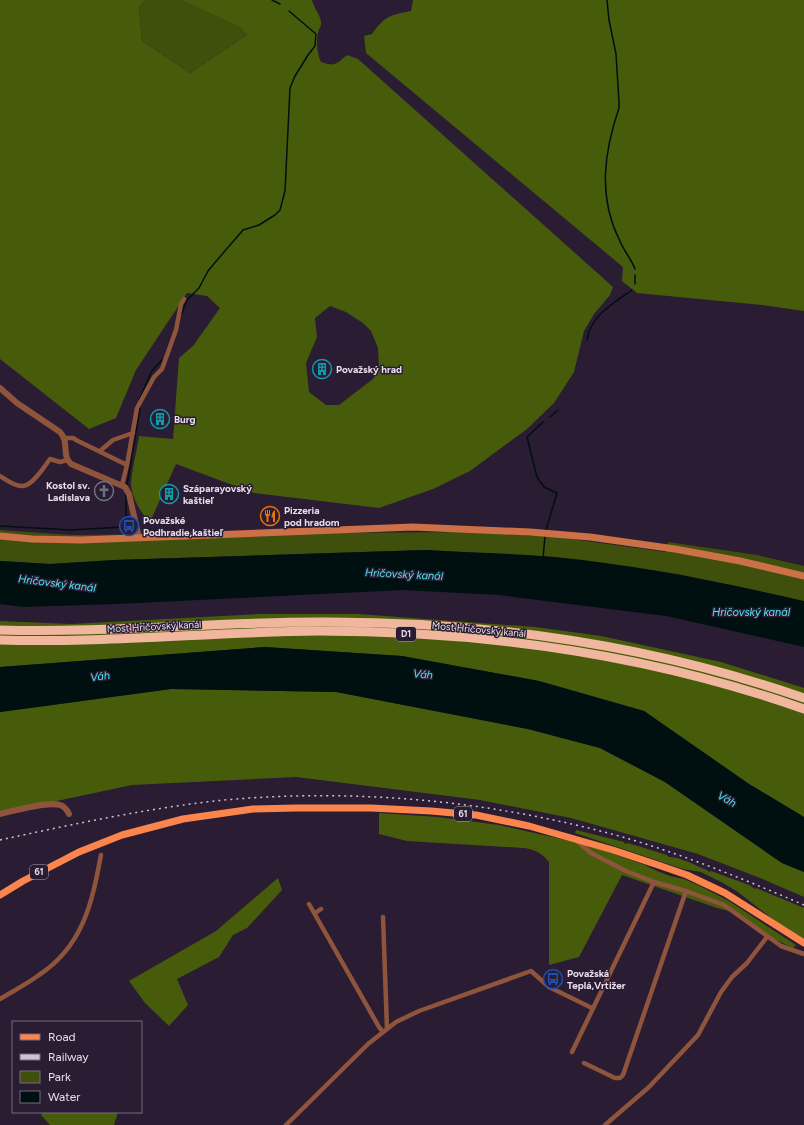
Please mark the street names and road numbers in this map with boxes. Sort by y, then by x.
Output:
street label: Most Hričovský kanál [106,618,202,635]
street label: Most Hričovský kanál [431,619,527,640]
road number: D1 [396,627,416,641]
road number: 61 [454,807,472,821]
road number: 61 [30,865,48,879]

